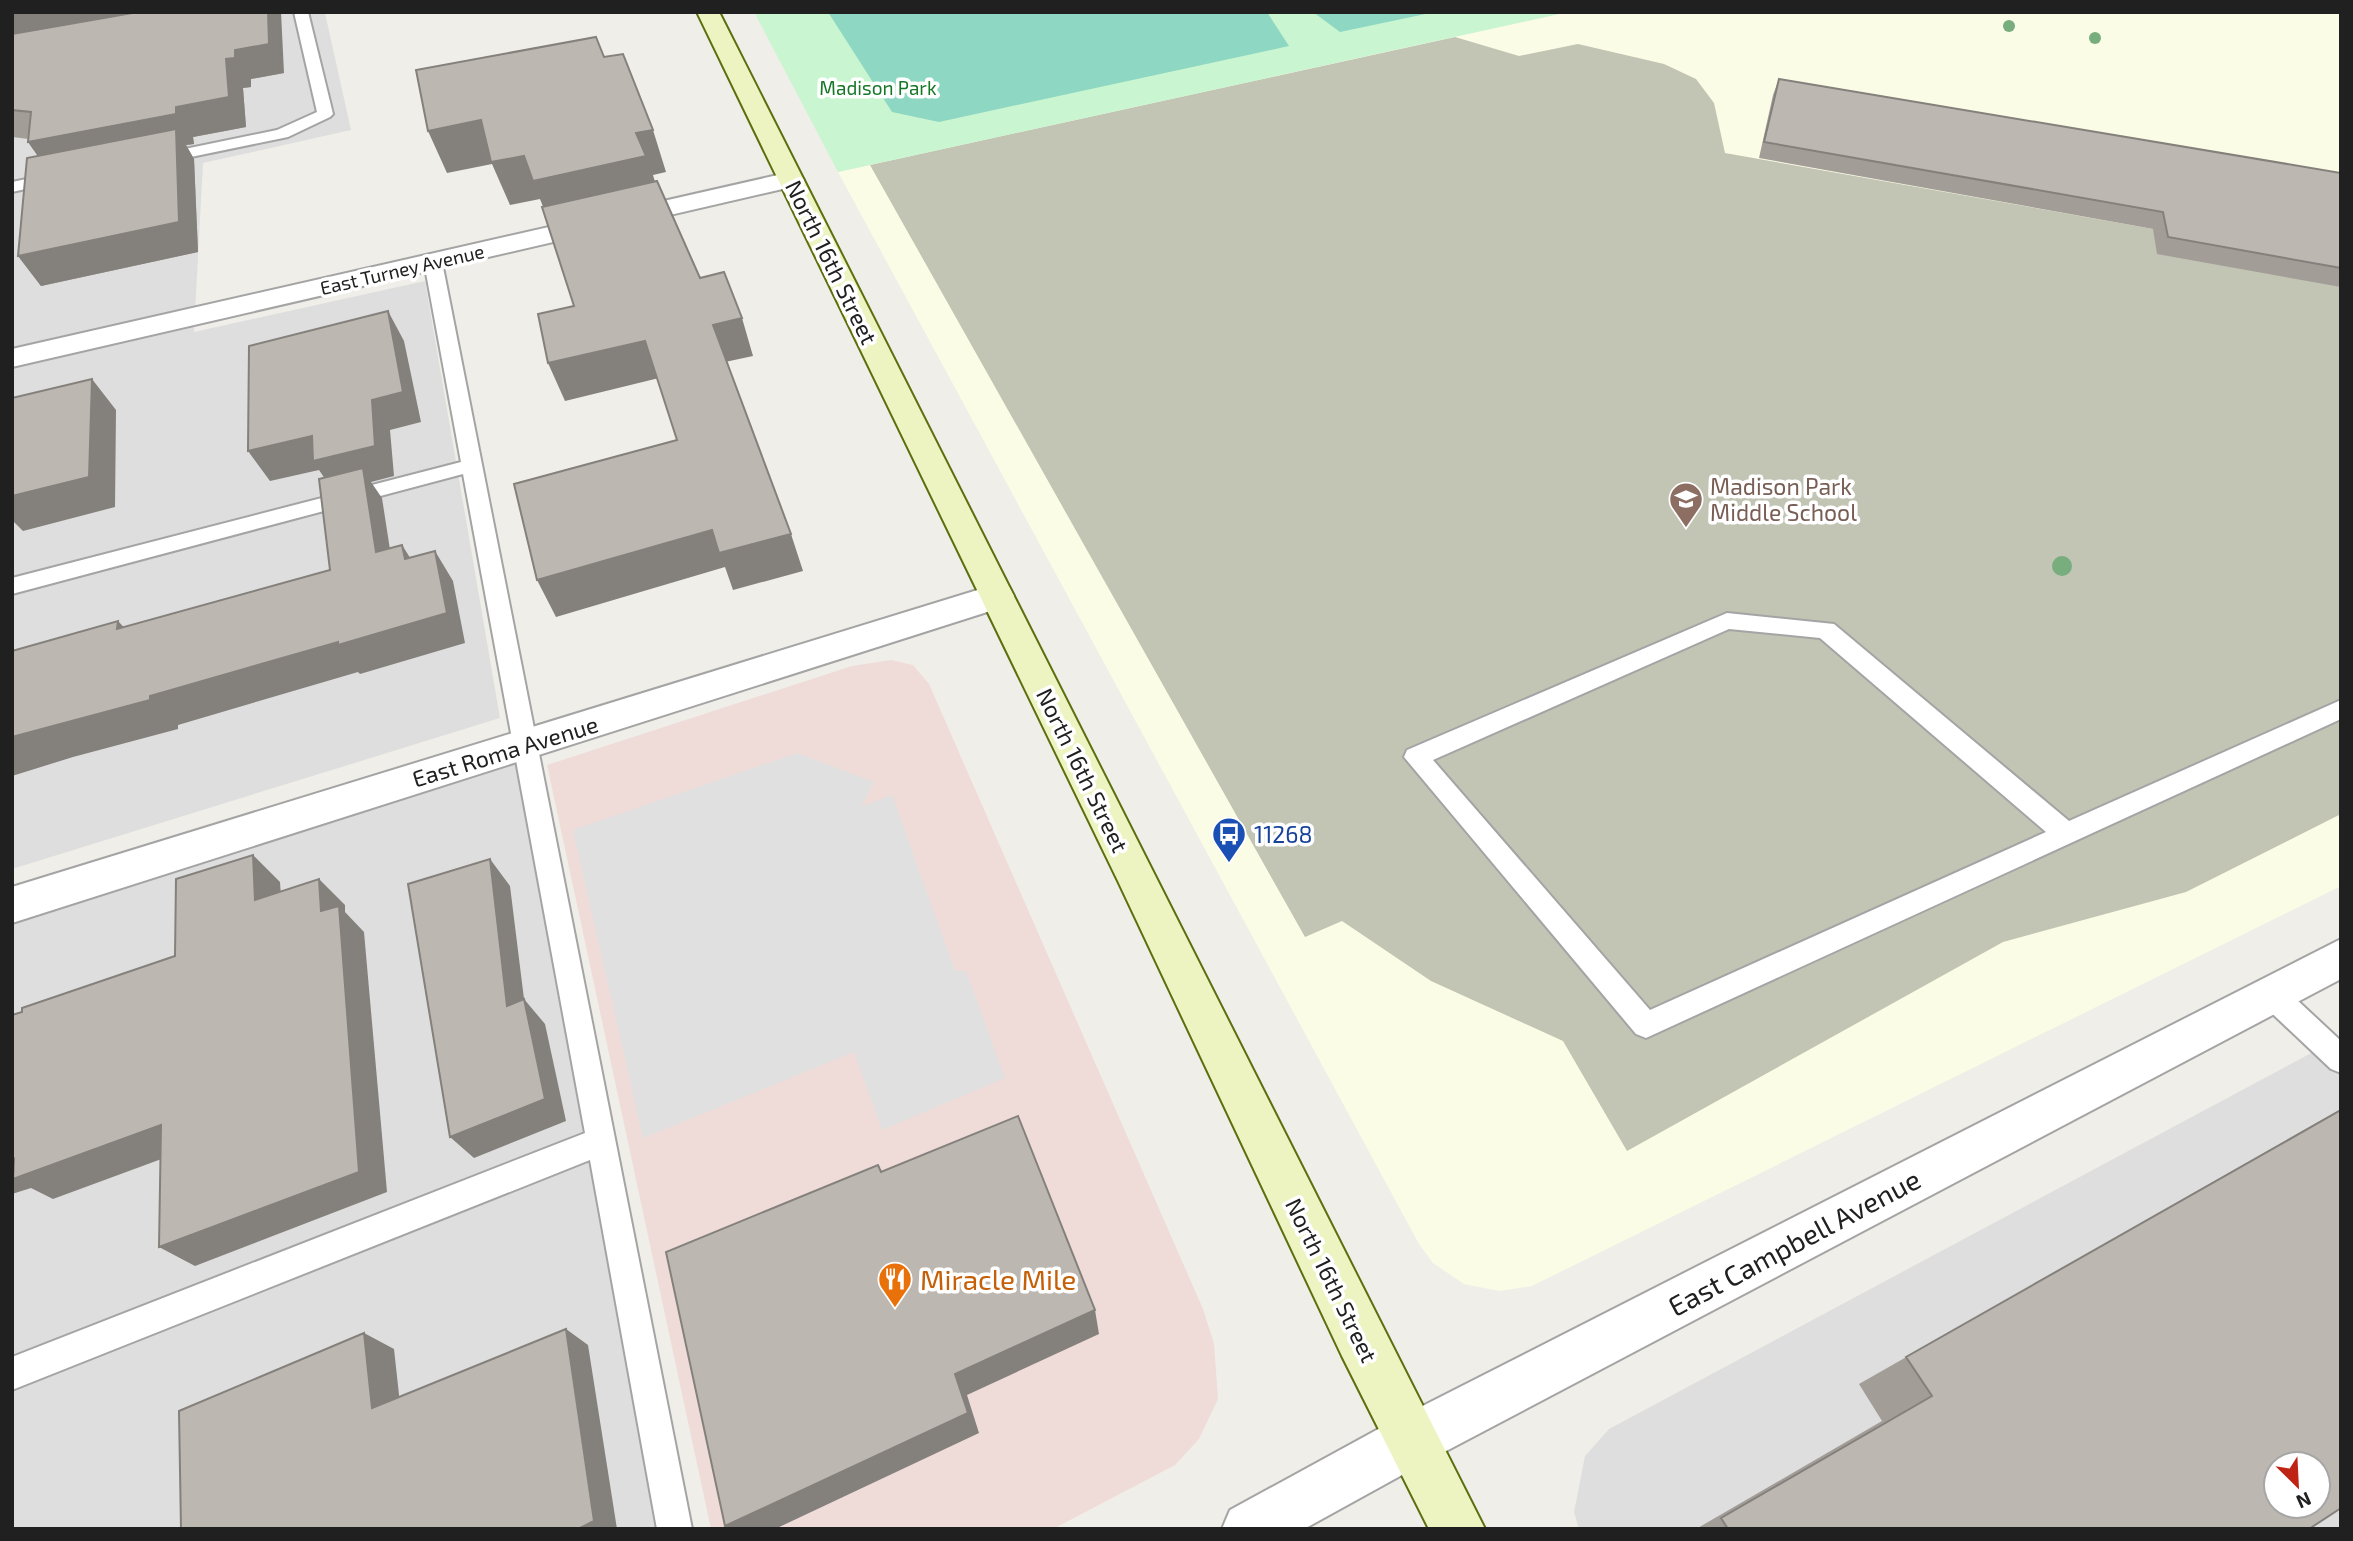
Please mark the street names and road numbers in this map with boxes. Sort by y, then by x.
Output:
street label: North 16th Street [780,175,884,349]
street label: East Turney Avenue [318,239,486,299]
street label: North 16th Street [1031,683,1135,857]
street label: East Roma Avenue [409,709,601,793]
street label: East Campbell Avenue [1662,1161,1926,1323]
street label: North 16th Street [1280,1193,1384,1367]

